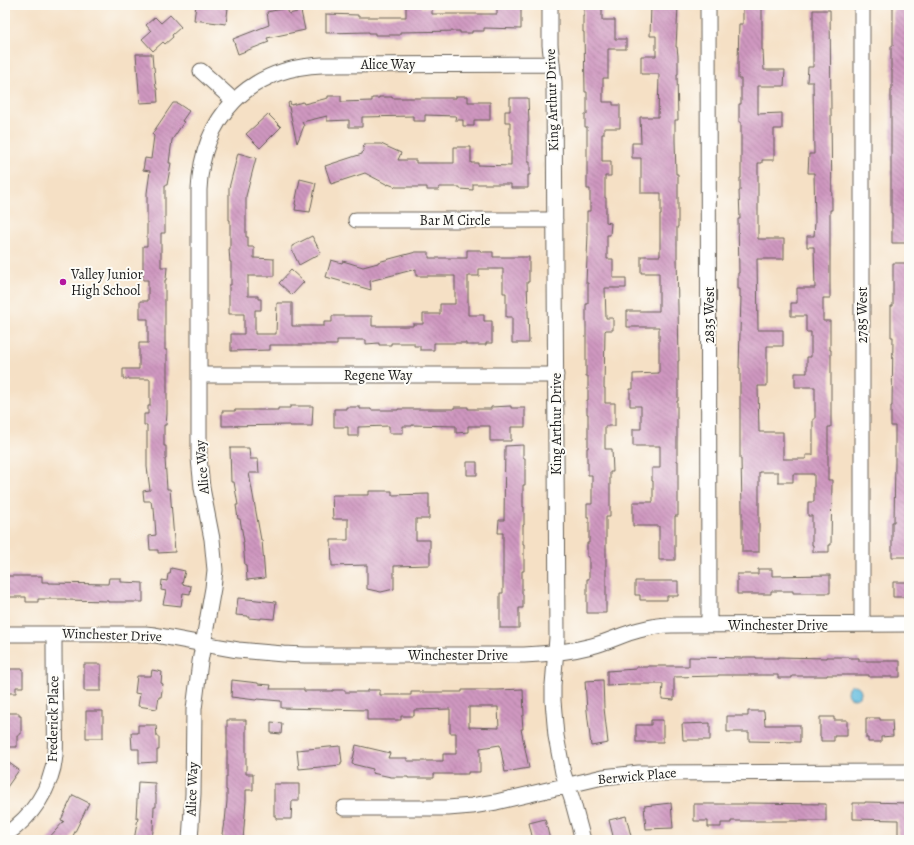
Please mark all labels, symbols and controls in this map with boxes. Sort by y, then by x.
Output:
street label: King Arthur Drive [541,48,563,152]
street label: Alice Way [360,55,416,74]
street label: Bar M Circle [420,211,490,230]
place label: Valley Junior High School [70,265,143,300]
marker: Valley Junior High School [58,277,68,287]
street label: 2835 West [700,286,719,343]
street label: 2785 West [853,286,872,343]
street label: Regene Way [344,366,413,385]
street label: King Arthur Drive [547,373,566,475]
street label: Alice Way [190,438,214,496]
street label: Winchester Drive [727,616,828,635]
street label: Winchester Drive [61,624,162,646]
street label: Winchester Drive [407,646,508,665]
street label: Frederick Place [43,675,63,763]
street label: Alice Way [182,761,202,818]
street label: Berwick Place [597,763,677,789]

